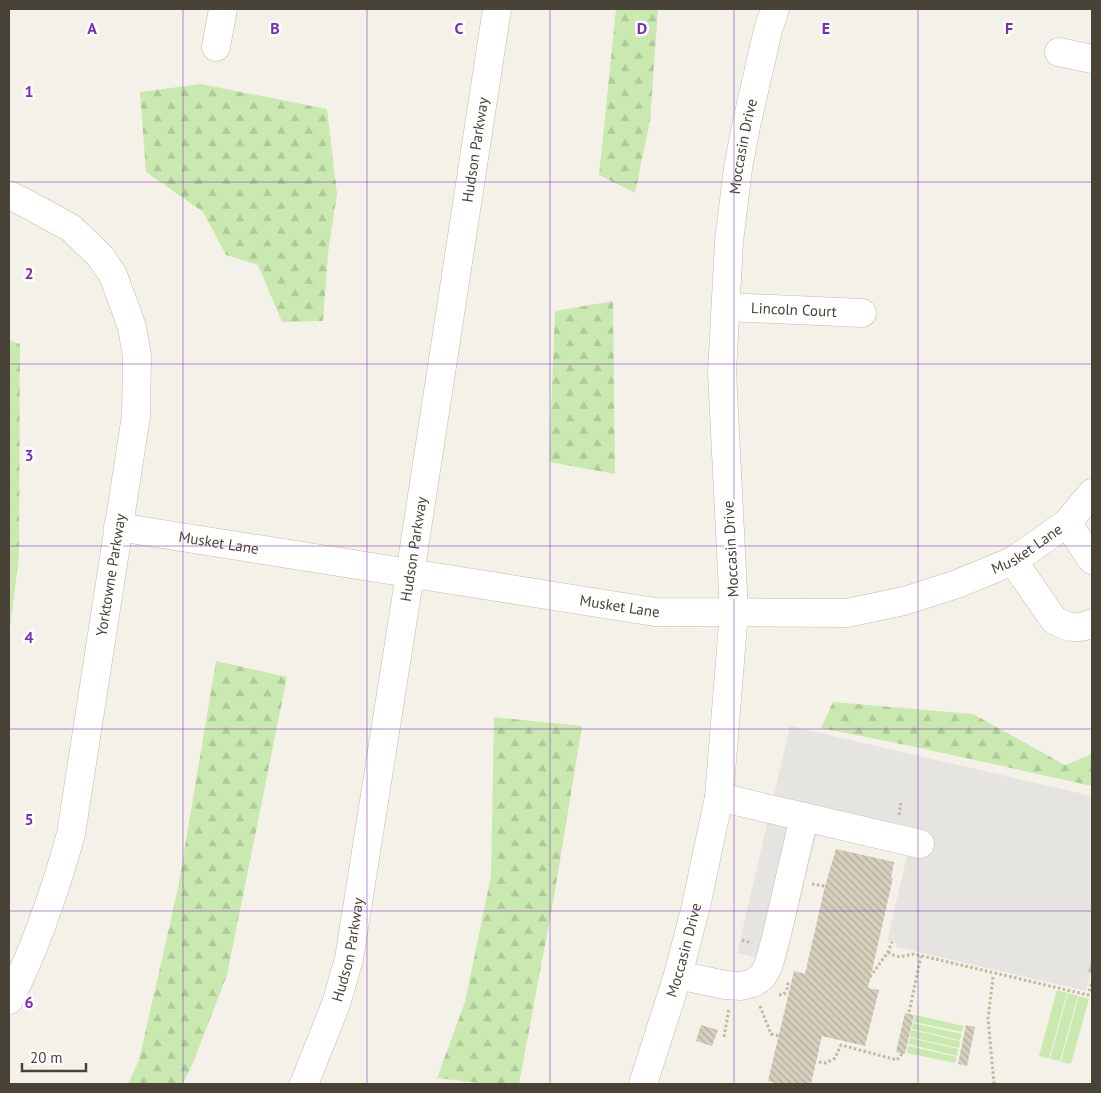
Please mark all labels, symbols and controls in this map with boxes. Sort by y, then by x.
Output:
text: A [87,18,97,38]
text: B [270,18,280,38]
text: C [455,18,464,38]
text: D [637,18,647,38]
text: E [822,18,830,38]
text: F [1005,18,1013,38]
text: 1 [24,81,34,101]
street label: Hudson Parkway [457,96,492,204]
street label: Moccasin Drive [725,97,761,195]
text: 2 [24,263,34,283]
street label: Lincoln Court [751,298,837,321]
text: 3 [24,445,34,465]
street label: Hudson Parkway [396,495,431,603]
street label: Moccasin Drive [718,500,743,598]
street label: Yorktowne Parkway [91,512,130,638]
street label: Musket Lane [988,519,1066,578]
street label: Musket Lane [177,527,260,558]
street label: Musket Lane [578,590,660,621]
text: 4 [24,627,34,647]
text: 5 [24,809,34,829]
street label: Hudson Parkway [327,896,368,1004]
street label: Moccasin Drive [661,901,705,1000]
text: 6 [24,992,34,1012]
scale bar [22,1040,86,1072]
text: 20 m [30,1048,63,1067]

